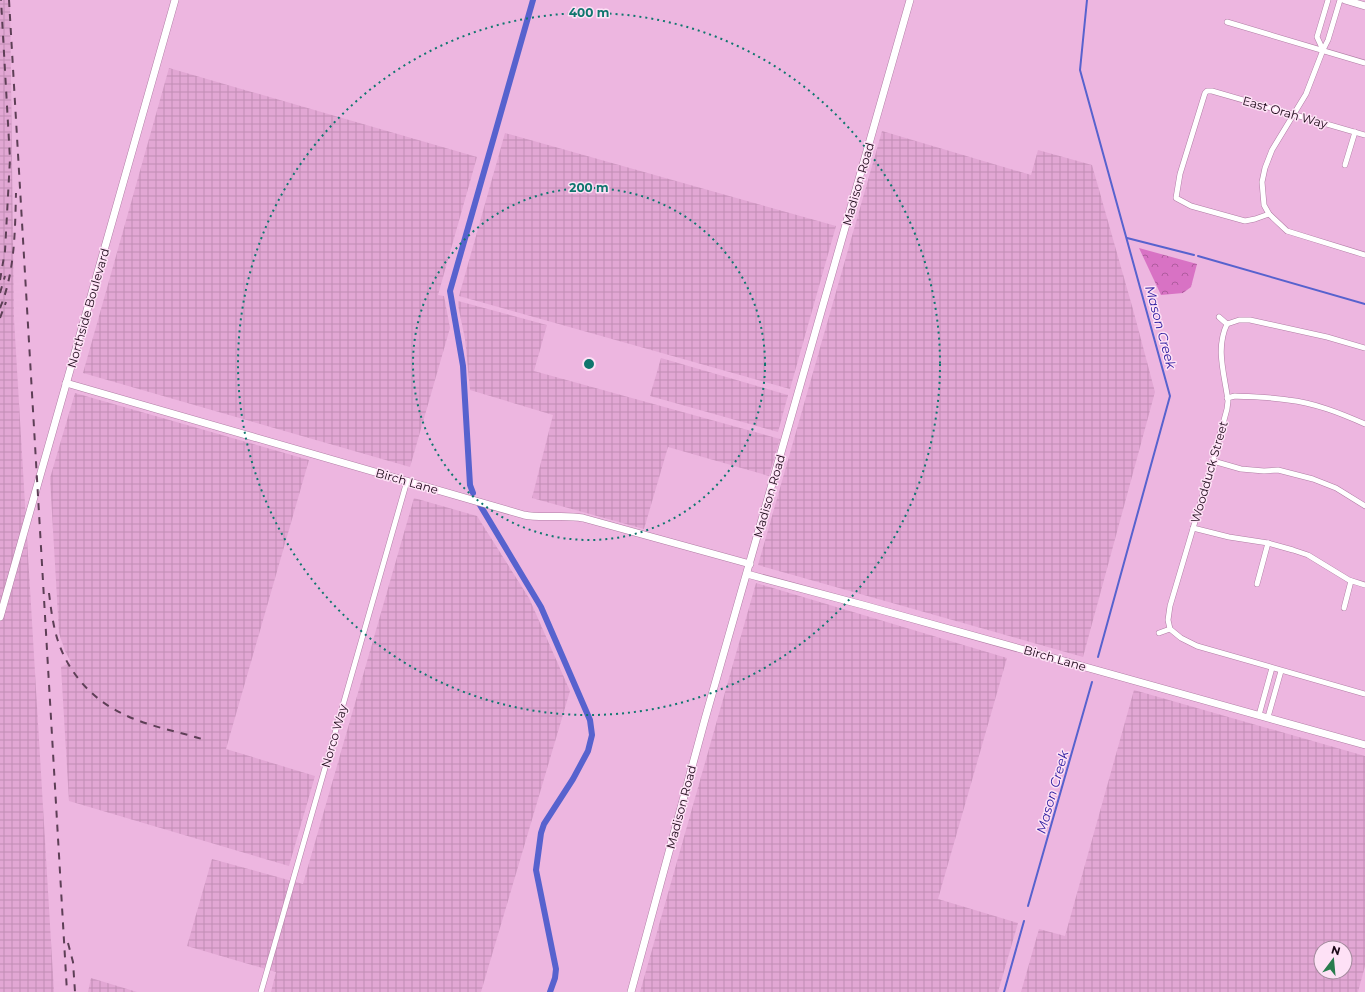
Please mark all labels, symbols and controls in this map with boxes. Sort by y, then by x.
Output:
text: 400 m [569,5,609,20]
street label: East Orah Way [1241,93,1330,131]
street label: Madison Road [839,141,877,227]
text: 200 m [569,180,609,195]
street label: Northside Boulevard [64,246,112,370]
water label: Mason Creek [1142,284,1180,372]
centre of rings [582,357,596,371]
street label: Woodduck Street [1187,419,1231,525]
street label: Madison Road [750,453,788,539]
street label: Birch Lane [374,465,440,497]
street label: Birch Lane [1022,642,1088,674]
street label: Norco Way [318,702,350,769]
water label: Mason Creek [1032,747,1072,835]
street label: Madison Road [663,764,699,850]
north arrow [1313,940,1353,980]
text: N [1330,942,1342,958]

